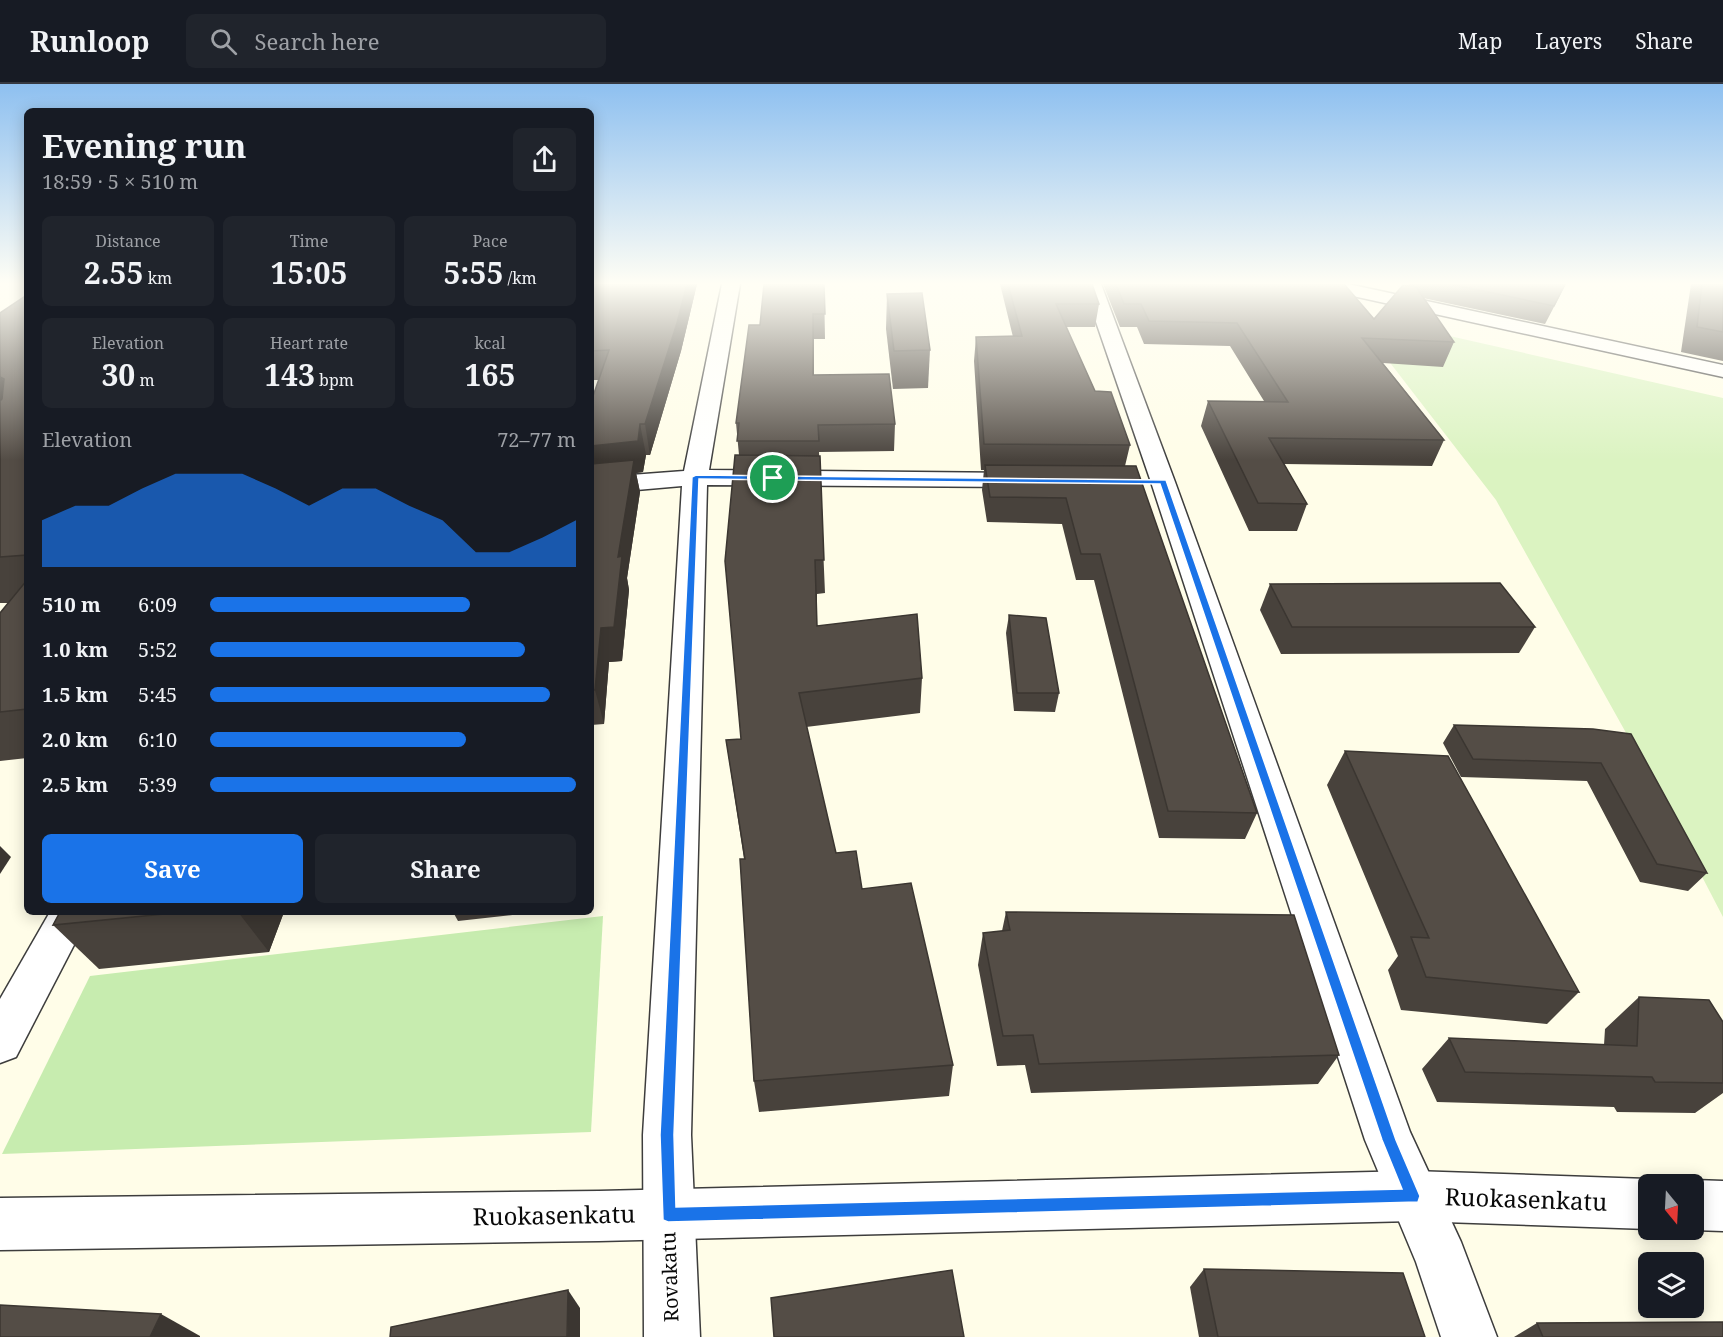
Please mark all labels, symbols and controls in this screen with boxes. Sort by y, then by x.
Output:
search box [186,14,606,68]
text: Runloop [30,22,150,60]
icon: search [207,25,240,58]
text: Search here [255,26,379,56]
text: Map [1458,27,1502,55]
text: Layers [1535,27,1602,55]
text: Share [1635,27,1693,55]
text: Evening run [42,123,246,168]
button: share [513,128,576,191]
text: 18:59 · 5 × 510 m [42,168,198,195]
text: Distance [95,230,161,252]
text: Time [290,230,328,252]
text: Pace [472,230,508,252]
text: 2.55 [84,252,144,293]
text: 15:05 [271,252,347,293]
text: 5:55 [443,252,503,293]
text: km [144,267,172,289]
text: /km [503,267,537,289]
text: Elevation [92,332,164,354]
text: Heart rate [270,332,348,354]
text: kcal [475,332,505,354]
text: 30 [101,354,135,395]
text: 143 [264,354,315,395]
text: 165 [465,354,515,395]
text: m [135,369,155,391]
text: bpm [315,369,354,391]
text: Elevation [42,426,132,453]
text: 72–77 m [497,426,576,453]
pin [747,452,798,503]
icon: arrive [756,461,789,494]
text: 510 m [42,591,101,618]
text: 6:09 [138,591,177,618]
text: 1.0 km [42,636,108,663]
text: 5:52 [138,636,177,663]
text: 1.5 km [42,681,108,708]
text: 5:45 [138,681,177,708]
text: 2.0 km [42,726,108,753]
text: 6:10 [138,726,177,753]
text: 2.5 km [42,771,108,798]
text: 5:39 [138,771,177,798]
button: Save [42,834,303,903]
button: Share [315,834,576,903]
north arrow [1638,1174,1704,1240]
map controls [1638,1174,1704,1318]
street label: Ruokasenkatu [1444,1179,1608,1218]
street label: Ruokasenkatu [472,1197,636,1232]
street label: Rovakatu [654,1231,685,1323]
button: layers [1638,1252,1704,1318]

